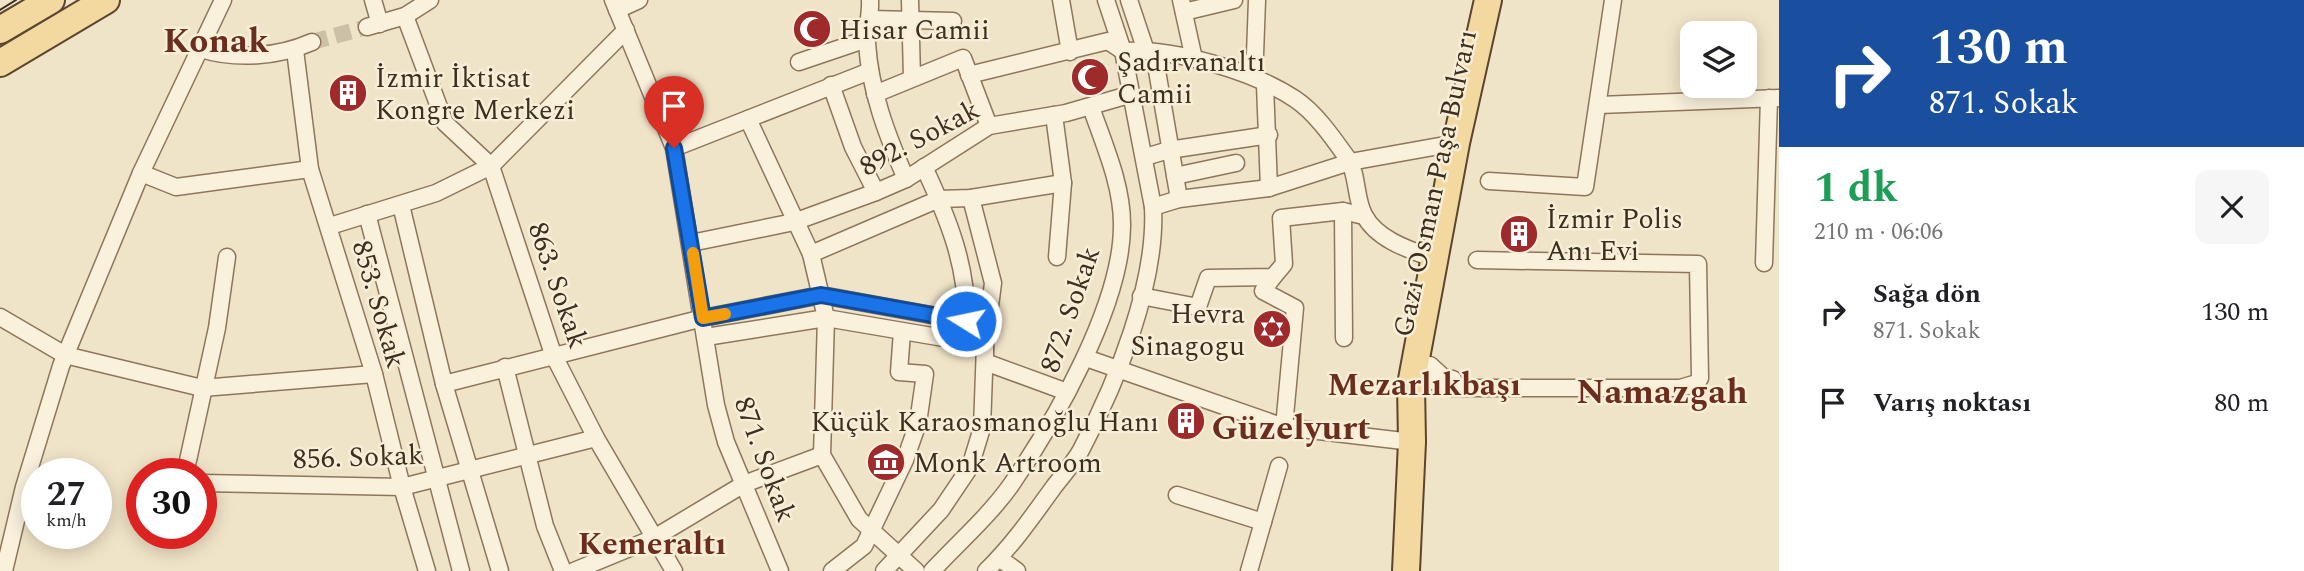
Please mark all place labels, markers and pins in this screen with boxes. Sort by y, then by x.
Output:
mosque icon: Hisar Camii [791,8,833,50]
place label: Hisar Camii [839,9,990,52]
place label: Şadırvanaltı Camii [1117,41,1265,116]
mosque icon: Şadırvanaltı Camii [1069,56,1111,98]
place label: İzmir İktisat Kongre Merkezi [375,57,575,132]
building icon: İzmir İktisat Kongre Merkezi [327,72,369,114]
pin [644,76,704,148]
place label: İzmir Polis Anı Evi [1546,198,1683,273]
building icon: İzmir Polis Anı Evi [1498,213,1540,255]
place label: Hevra Sinagogu [1131,293,1245,368]
synagogue icon: Hevra Sinagogu [1251,308,1293,350]
building icon: Küçük Karaosmanoğlu Hanı [1165,400,1207,442]
place label: Küçük Karaosmanoğlu Hanı [810,401,1159,444]
museum icon: Monk Artroom [865,441,907,483]
place label: Monk Artroom [913,442,1102,485]

